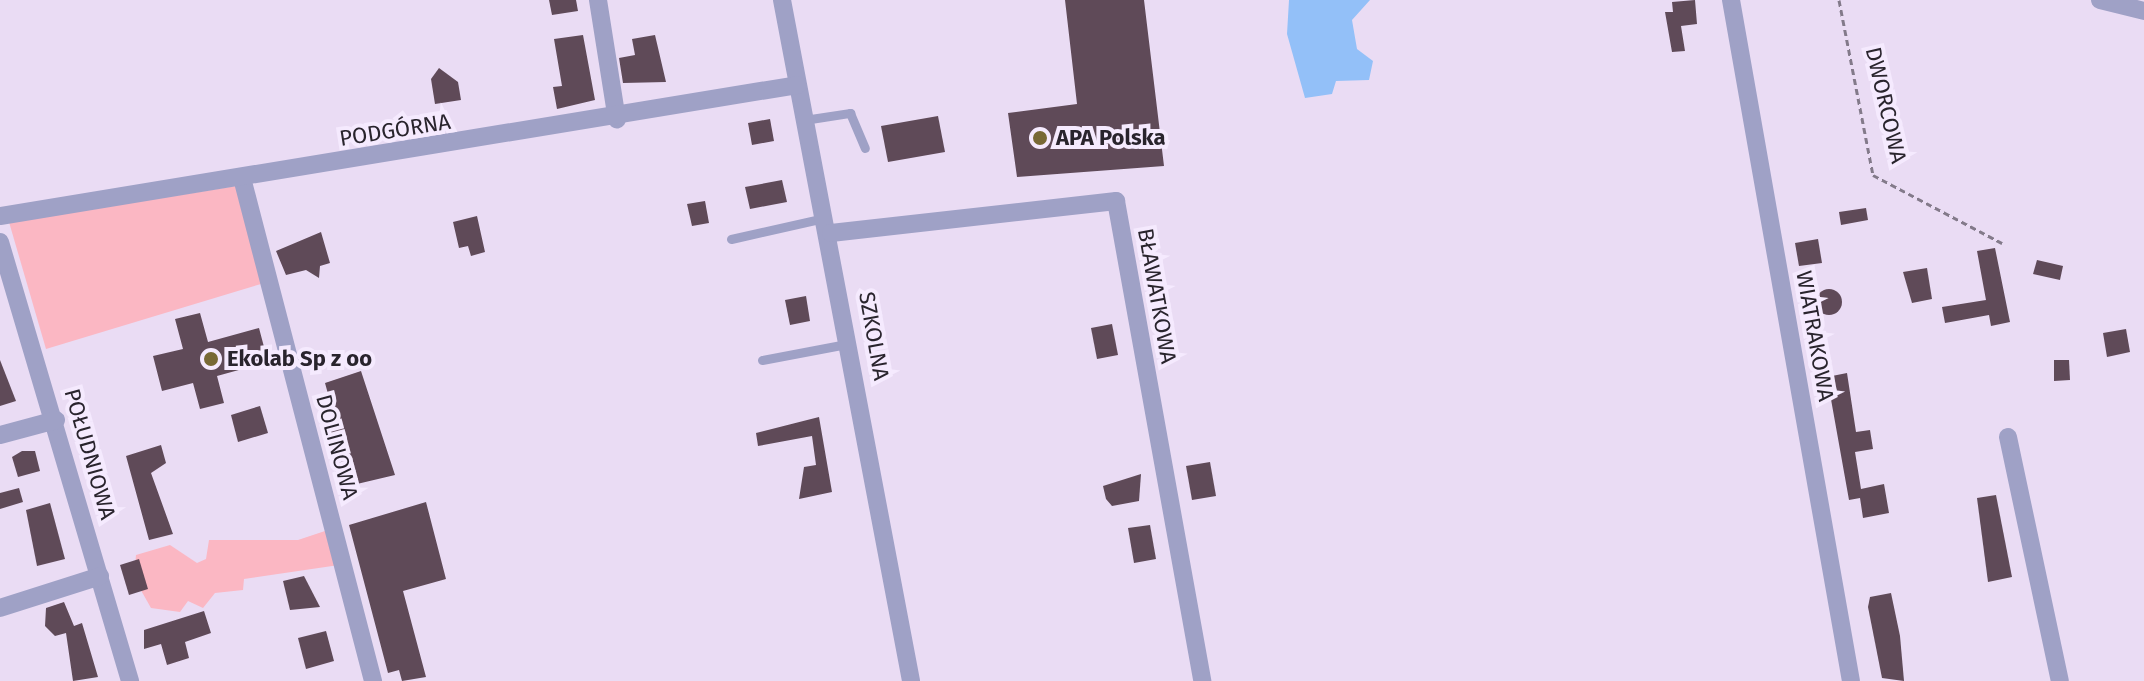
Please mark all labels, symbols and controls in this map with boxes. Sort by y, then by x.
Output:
street label: DWORCOWA [1860,44,1912,166]
street label: PODGÓRNA [338,108,452,152]
place label: APA Polska [1056,125,1165,151]
marker: APA Polska [1031,129,1049,147]
street label: BŁAWATKOWA [1132,226,1182,366]
street label: WIATRAKOWA [1791,269,1839,403]
street label: SZKOLNA [853,290,895,382]
place label: Ekolab Sp z oo [227,346,372,372]
marker: Ekolab Sp z oo [202,350,220,368]
street label: POŁUDNIOWA [59,385,121,523]
street label: DOLINOWA [310,391,364,503]

